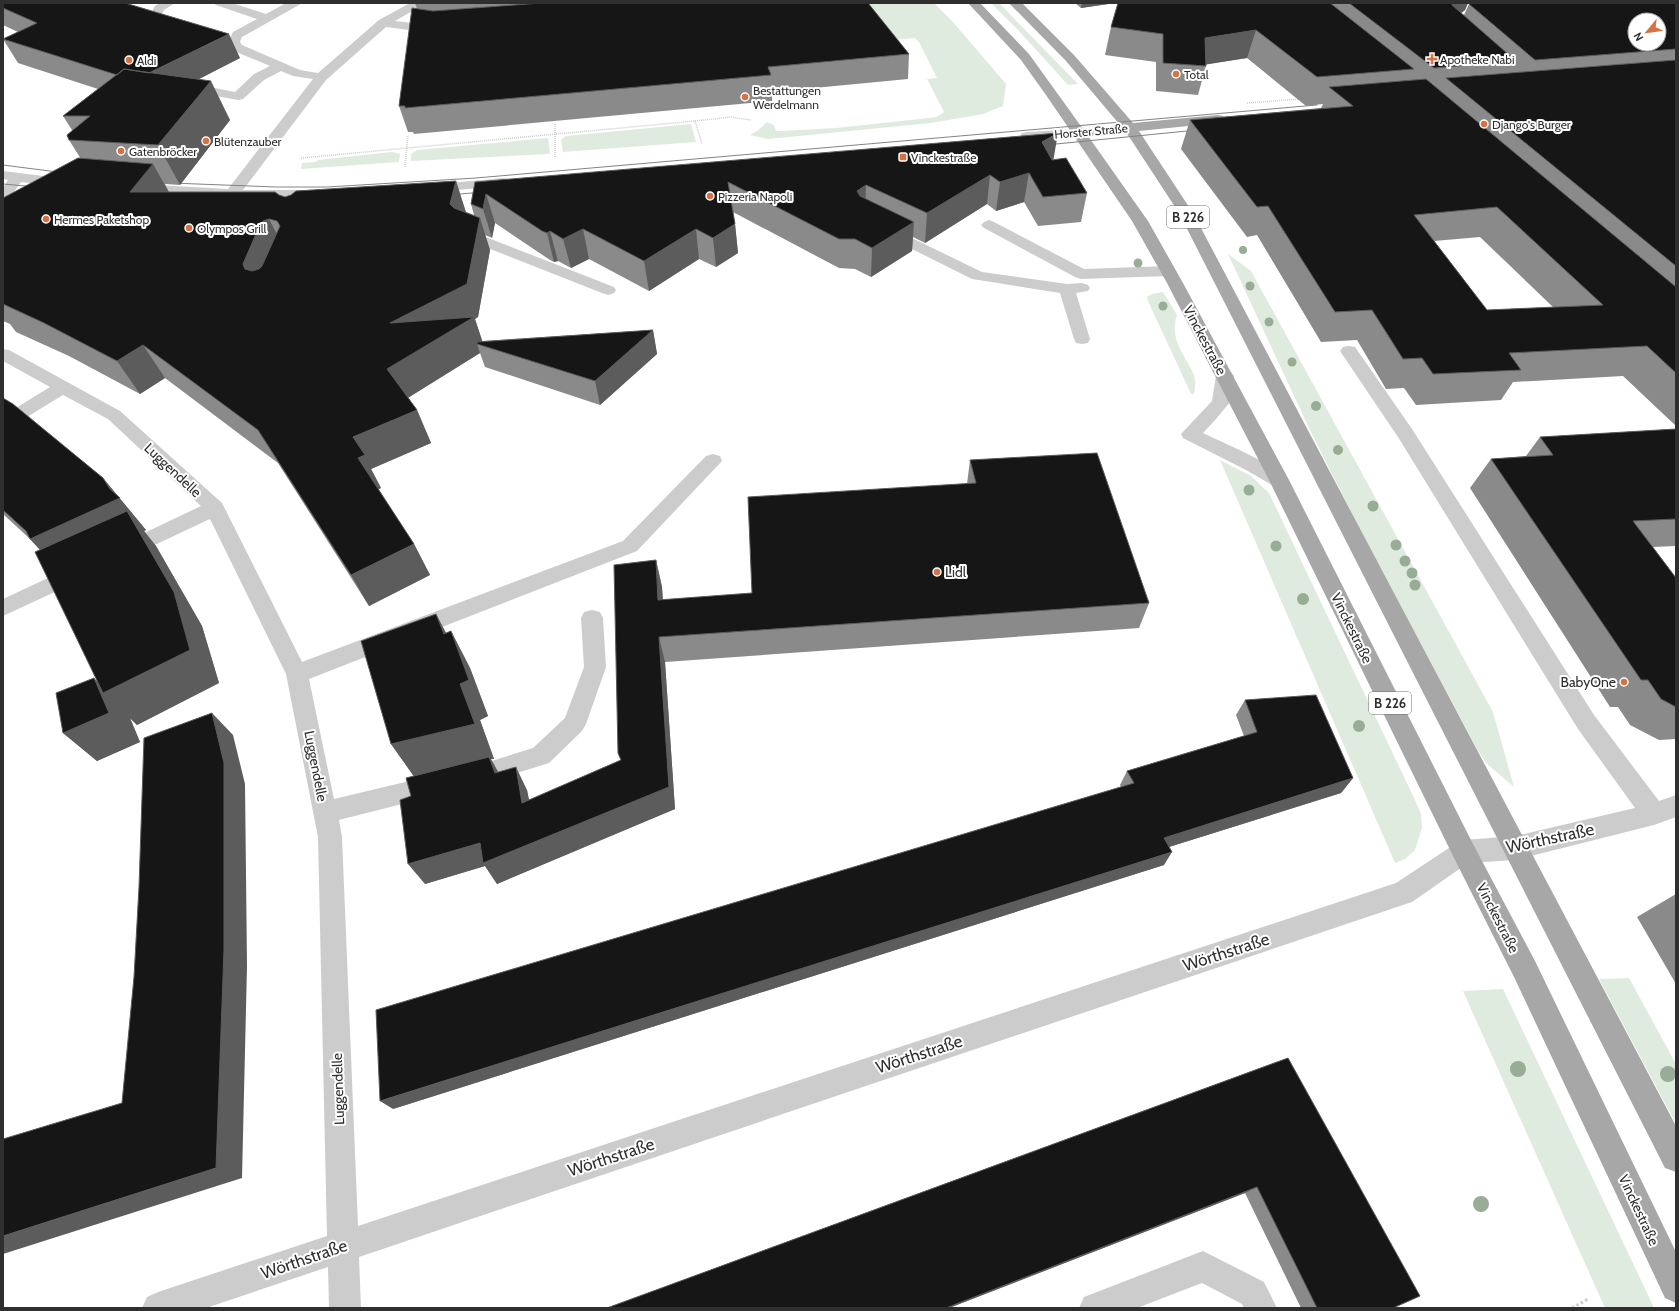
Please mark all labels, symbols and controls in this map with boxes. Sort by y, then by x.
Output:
north arrow [1627,12,1667,52]
text: N [1630,30,1646,44]
place label: Apotheke Nabi [1440,52,1515,67]
place label: Aldi [137,53,156,68]
marker: Apotheke Nabi [1427,54,1437,64]
marker: Aldi [124,55,134,65]
place label: Total [1184,67,1209,82]
marker: Total [1171,69,1181,79]
place label: Bestattungen Werdelmann [753,83,821,112]
marker: Bestattungen Werdelmann [740,92,750,102]
place label: Django's Burger [1492,117,1571,132]
marker: Django's Burger [1479,119,1489,129]
street label: Horster Straße [1054,120,1128,142]
place label: Blütenzauber [214,134,282,149]
marker: Blütenzauber [201,136,211,146]
place label: Gatenbröcker [129,144,197,159]
marker: Gatenbröcker [116,146,126,156]
place label: Vinckestraße [911,150,976,165]
marker: Vinckestraße [898,152,908,162]
place label: Pizzeria Napoli [718,189,792,204]
marker: Pizzeria Napoli [705,191,715,201]
road number: B 226 [1167,206,1209,228]
place label: Hermes Paketshop [54,212,149,227]
marker: Hermes Paketshop [41,214,51,224]
place label: Olympos Grill [197,221,267,236]
marker: Olympos Grill [184,223,194,233]
street label: Vinckestraße [1179,302,1231,378]
street label: Luggendelle [141,439,205,501]
place label: Lidl [945,563,967,581]
marker: Lidl [932,567,942,577]
street label: Vinckestraße [1327,590,1377,666]
place label: BabyOne [1561,673,1616,691]
marker: BabyOne [1619,677,1629,687]
road number: B 226 [1369,692,1411,714]
street label: Luggendelle [300,729,332,803]
street label: Wörthstraße [1504,819,1596,857]
street label: Vinckestraße [1473,880,1523,956]
street label: Wörthstraße [1180,929,1272,975]
street label: Wörthstraße [873,1031,965,1077]
street label: Luggendelle [328,1053,348,1125]
street label: Wörthstraße [565,1134,657,1180]
street label: Vinckestraße [1615,1172,1663,1248]
street label: Wörthstraße [258,1235,350,1283]

